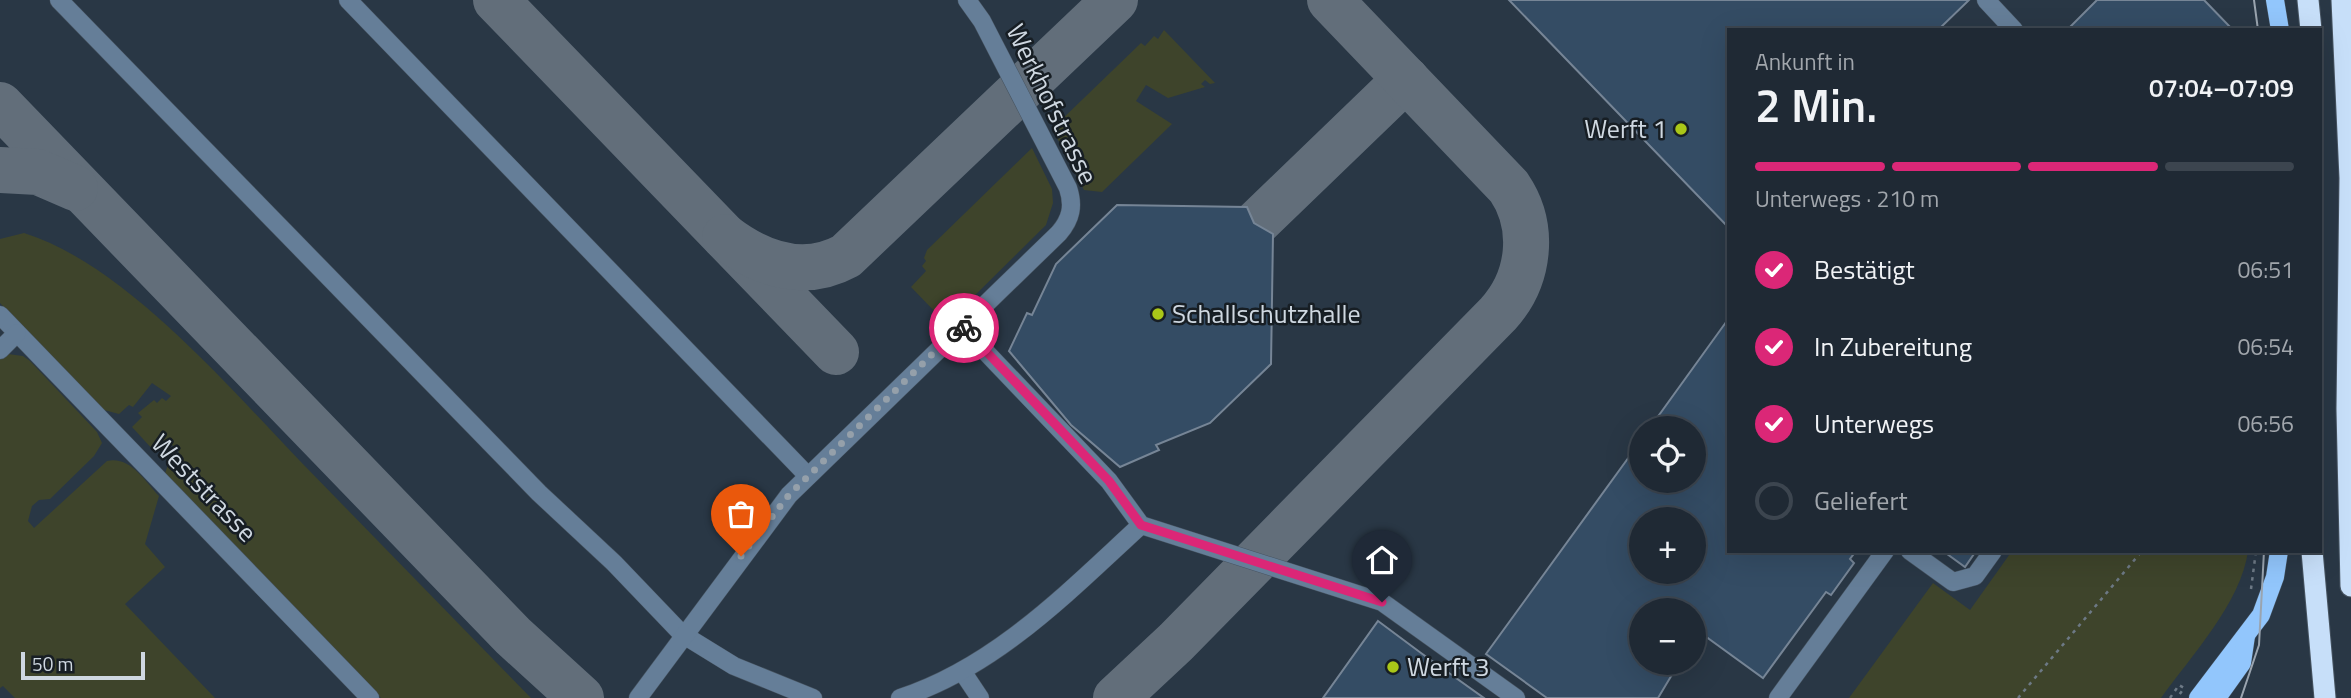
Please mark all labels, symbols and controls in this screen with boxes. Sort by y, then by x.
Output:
street label: Werkhofstrasse [997,17,1108,191]
text: Ankunft in [1755,44,1855,79]
text: 07:04–07:09 [2149,68,2294,107]
text: 2 Min. [1755,70,1877,140]
place label: Werft 1 [1584,109,1667,148]
marker: Werft 1 [1673,121,1689,137]
text: Unterwegs · 210 m [1755,181,1939,216]
text: Bestätigt [1814,250,1915,289]
icon: check [1755,251,1793,289]
text: 06:51 [2237,252,2294,287]
courier [929,293,999,363]
place label: Schallschutzhalle [1172,294,1361,333]
marker: Schallschutzhalle [1150,306,1166,322]
icon: bike [945,309,983,347]
text: In Zubereitung [1814,327,1972,366]
icon: check [1755,328,1793,366]
text: 06:54 [2237,329,2294,364]
text: Unterwegs [1814,404,1934,443]
icon: check [1755,405,1793,443]
text: 06:56 [2237,406,2294,441]
map controls [1629,416,1706,675]
button: locate [1629,416,1706,493]
street label: Weststrasse [143,425,266,551]
text: Geliefert [1814,481,1908,520]
pin [711,484,771,556]
icon: bag [722,495,760,533]
button: + [1629,507,1706,584]
pin [1352,530,1412,602]
icon: home [1363,541,1401,579]
button: − [1629,598,1706,675]
place label: Werft 3 [1407,647,1490,686]
scale bar [21,649,145,681]
text: 50 m [32,649,73,678]
marker: Werft 3 [1385,659,1401,675]

